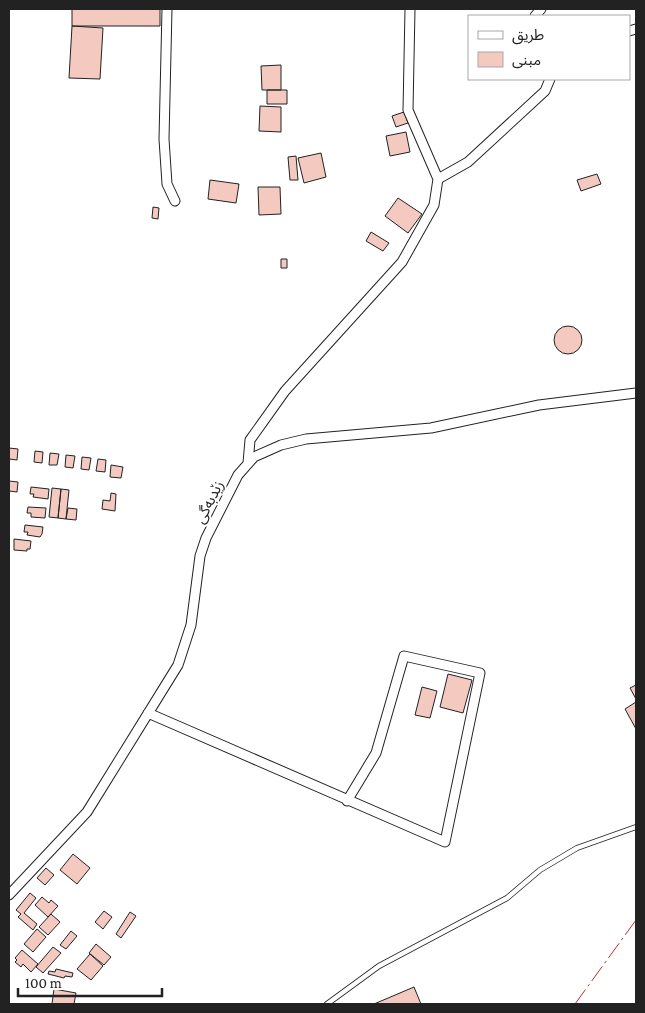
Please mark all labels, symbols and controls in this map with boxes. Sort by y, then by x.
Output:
legend [468,15,630,80]
text: طريق [512,27,544,45]
text: مبنى [512,52,541,69]
street label: زێدبەگی [191,478,227,527]
scale bar [18,966,161,998]
text: 100 m [25,975,62,991]

